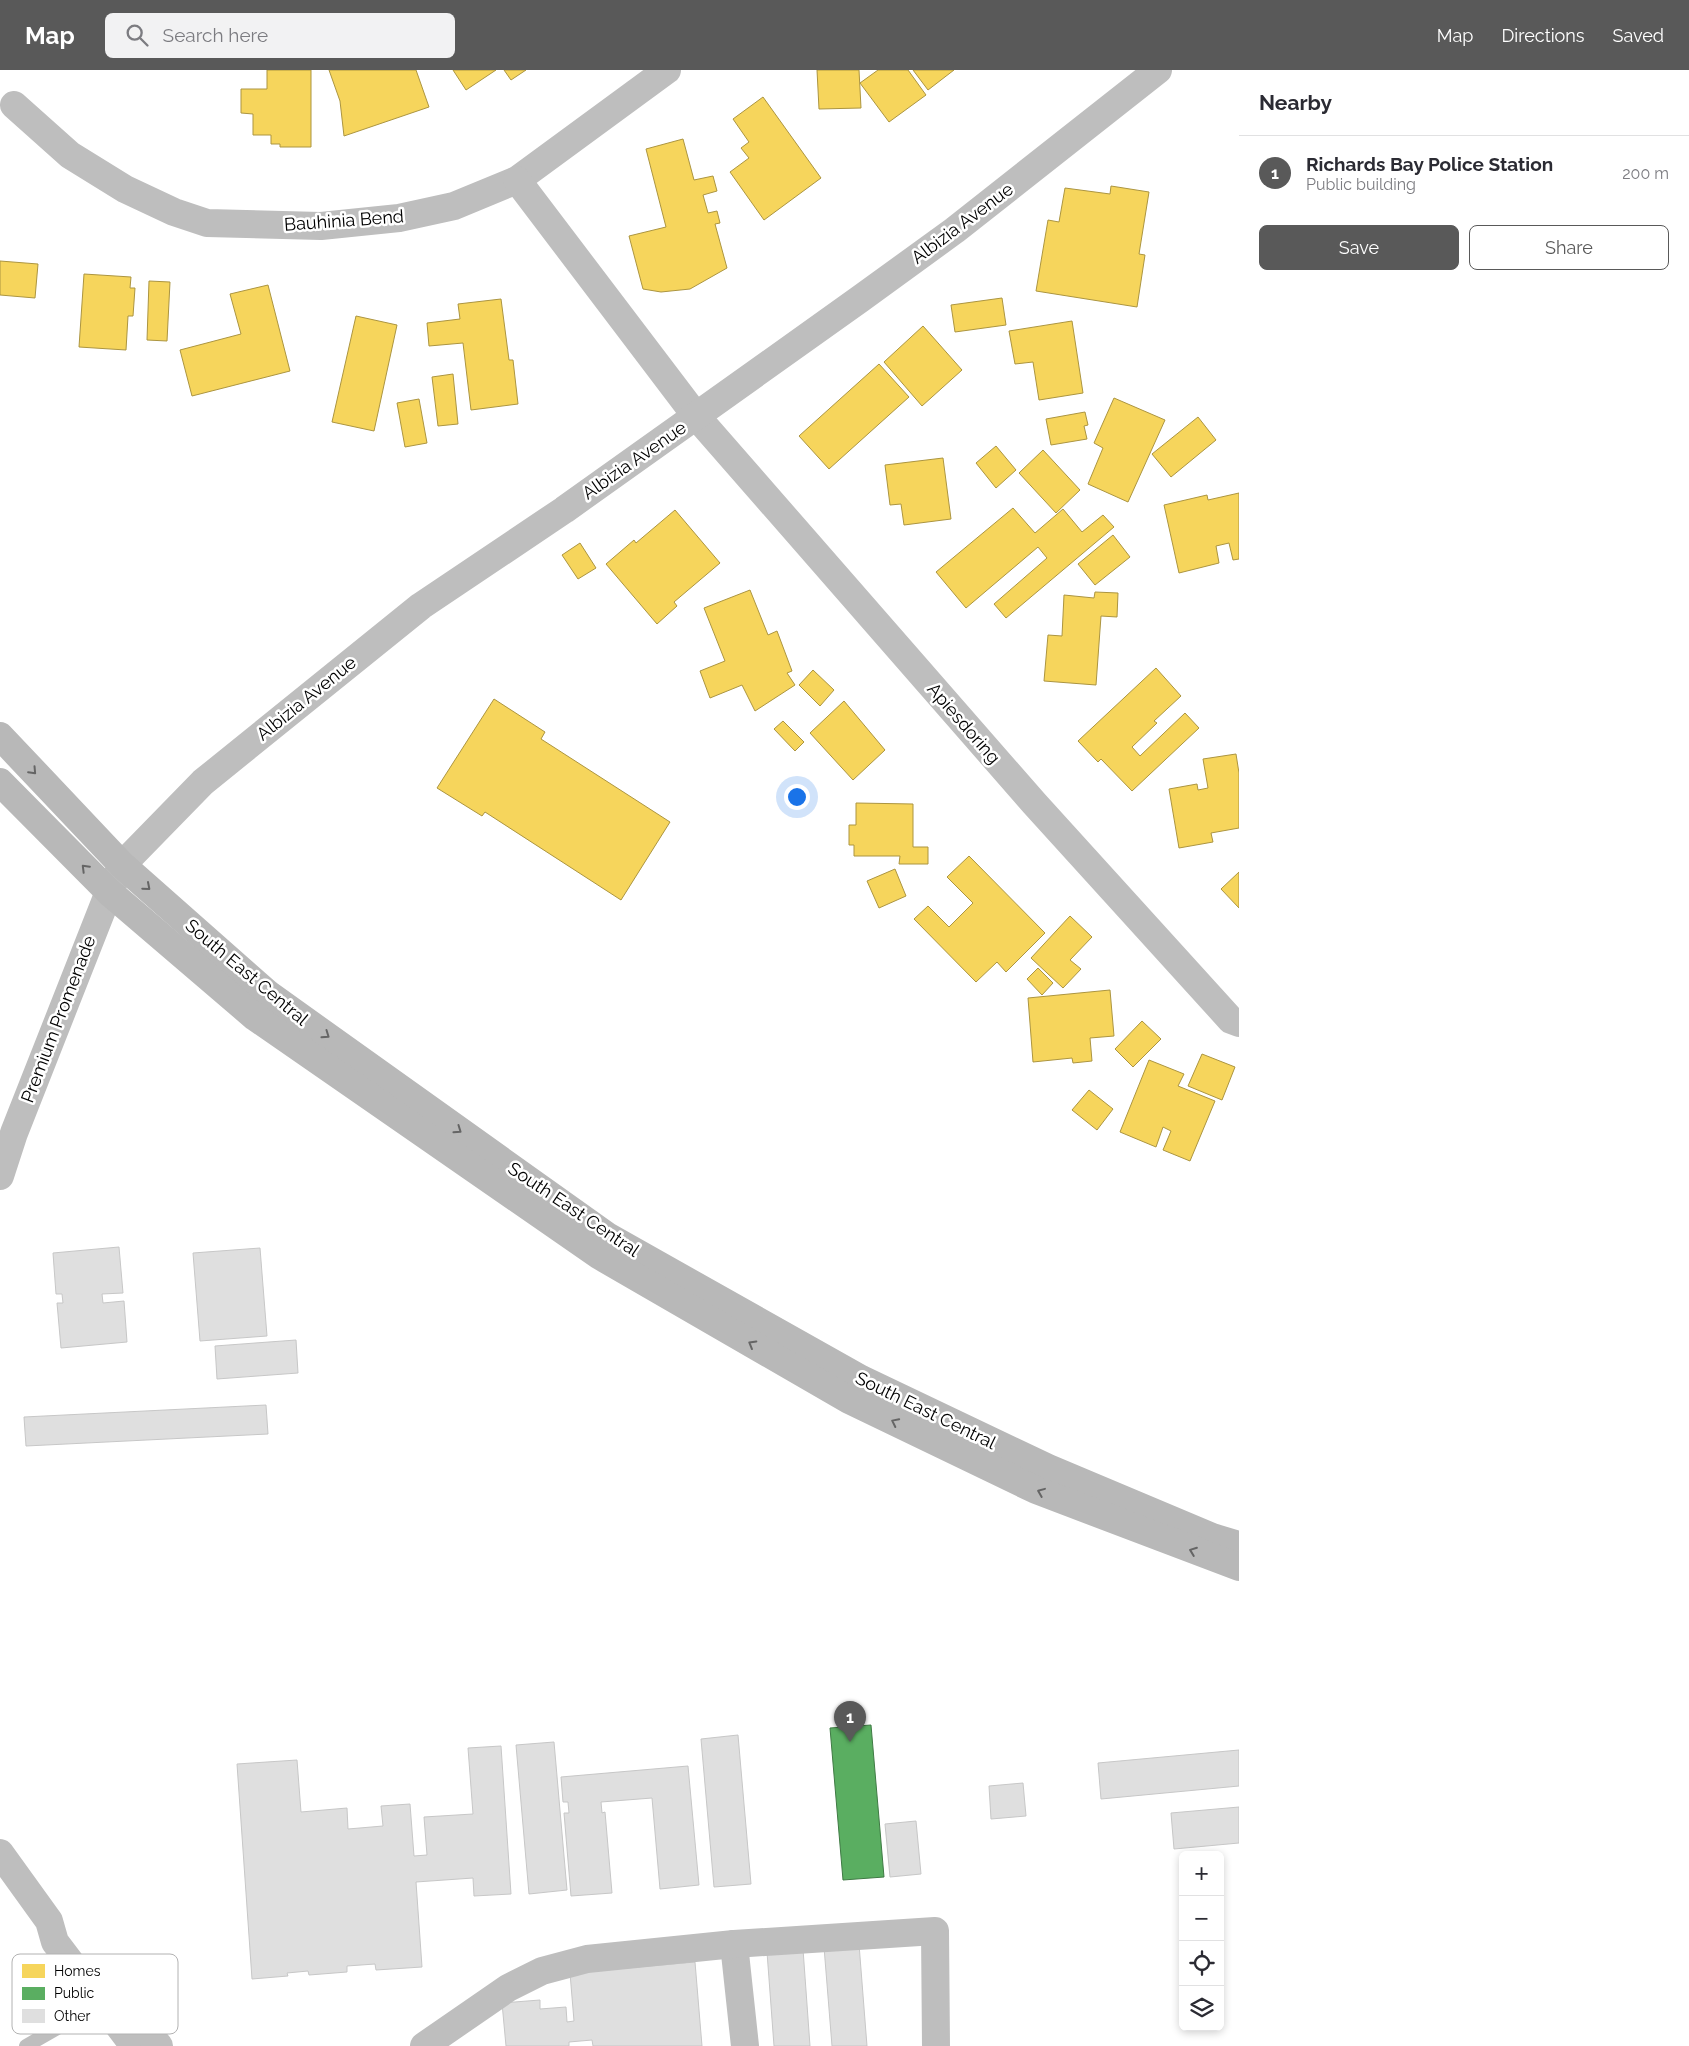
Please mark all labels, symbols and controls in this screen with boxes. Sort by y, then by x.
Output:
search box [105,13,455,58]
text: Map [25,21,75,50]
icon: search [123,21,151,49]
text: Search here [163,24,268,46]
text: Map [1437,25,1473,46]
text: Directions [1501,25,1585,46]
text: Saved [1613,25,1664,46]
text: Nearby [1259,90,1332,115]
text: Richards Bay Police Station [1306,153,1553,175]
text: 1 [1271,164,1279,183]
text: 200 m [1622,164,1669,183]
text: Public building [1306,175,1416,194]
street label: Albizia Avenue [907,178,1017,268]
street label: Bauhinia Bend [283,205,405,235]
button: Save [1259,225,1459,270]
button: Share [1469,225,1669,270]
street label: Albizia Avenue [578,416,690,504]
street label: Albizia Avenue [252,651,360,745]
street label: Apiesdoring [923,678,1005,768]
one-way arrow [28,766,37,775]
your location [784,784,810,810]
one-way arrow [82,865,91,874]
one-way arrow [142,882,151,891]
street label: South East Central [181,915,313,1030]
street label: Premium Promenade [16,932,100,1105]
one-way arrow [320,1029,330,1038]
one-way arrow [453,1124,462,1133]
street label: South East Central [504,1157,644,1261]
one-way arrow [749,1341,758,1351]
street label: South East Central [852,1367,1000,1453]
one-way arrow [891,1418,900,1428]
one-way arrow [1037,1488,1046,1499]
one-way arrow [1189,1547,1198,1557]
pin: 1 [834,1701,866,1742]
map controls [1179,1851,1224,2031]
button: + [1179,1851,1224,1896]
button: − [1179,1896,1224,1941]
button: locate [1179,1941,1224,1986]
legend [12,1954,178,2034]
text: Homes [54,1963,101,1979]
text: Public [54,1985,95,2001]
button: layers [1179,1986,1224,2031]
text: Other [54,2008,91,2024]

